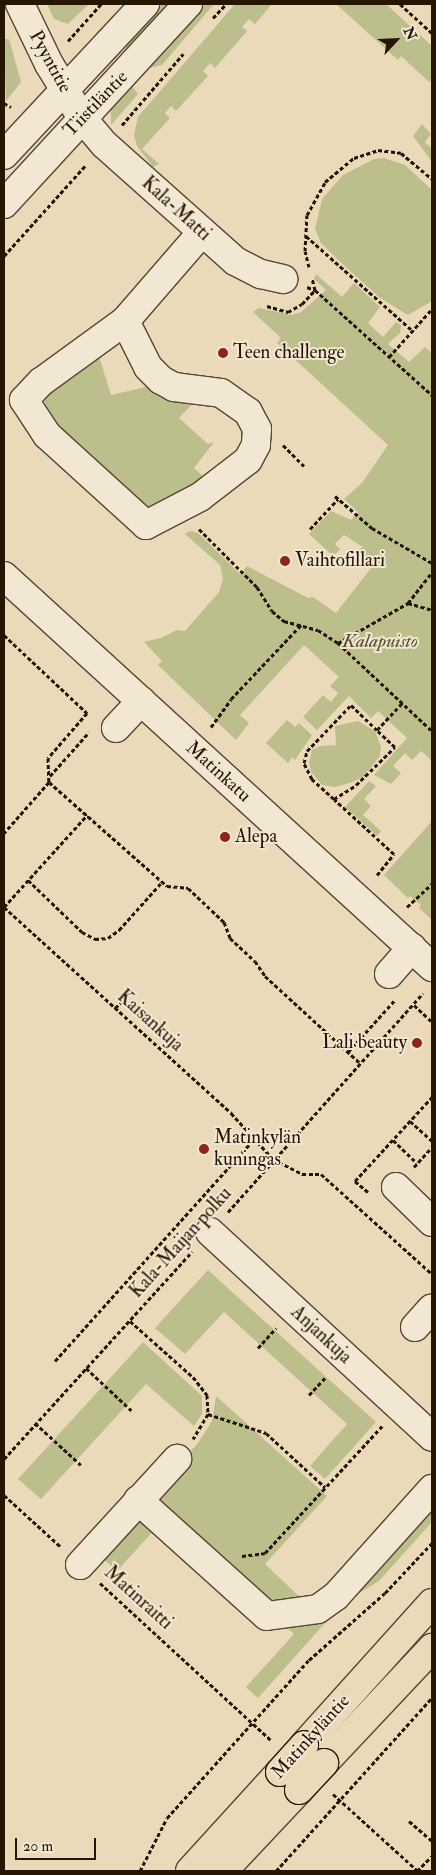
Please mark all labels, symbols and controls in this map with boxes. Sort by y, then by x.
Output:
north arrow [371,15,421,65]
text: N [400,24,420,43]
street label: Pyyntitie [24,27,76,97]
street label: Tiistiläntie [59,66,133,142]
street label: Kala-Matti [137,172,215,246]
place label: Teen challenge [233,342,345,364]
marker: Teen challenge [217,347,229,359]
place label: Vaihtofillari [295,550,385,572]
marker: Vaihtofillari [279,555,291,567]
park label: Kalapuisto [342,631,418,653]
street label: Matinkatu [181,737,255,807]
place label: Alepa [235,826,277,848]
marker: Alepa [219,831,231,843]
street label: Kaisankuja [112,985,188,1057]
place label: Lali beauty [322,1032,407,1054]
marker: Lali beauty [411,1037,423,1049]
place label: Matinkylän kuningas [214,1127,301,1171]
marker: Matinkylän kuningas [198,1143,210,1155]
street label: Kala-Maijan polku [125,1183,237,1303]
street label: Anjankuja [286,1301,356,1369]
street label: Matinraitti [99,1561,177,1635]
street label: Matinkyläntie [267,1690,355,1784]
scale bar [18,1828,99,1860]
text: 20 m [23,1837,53,1856]

